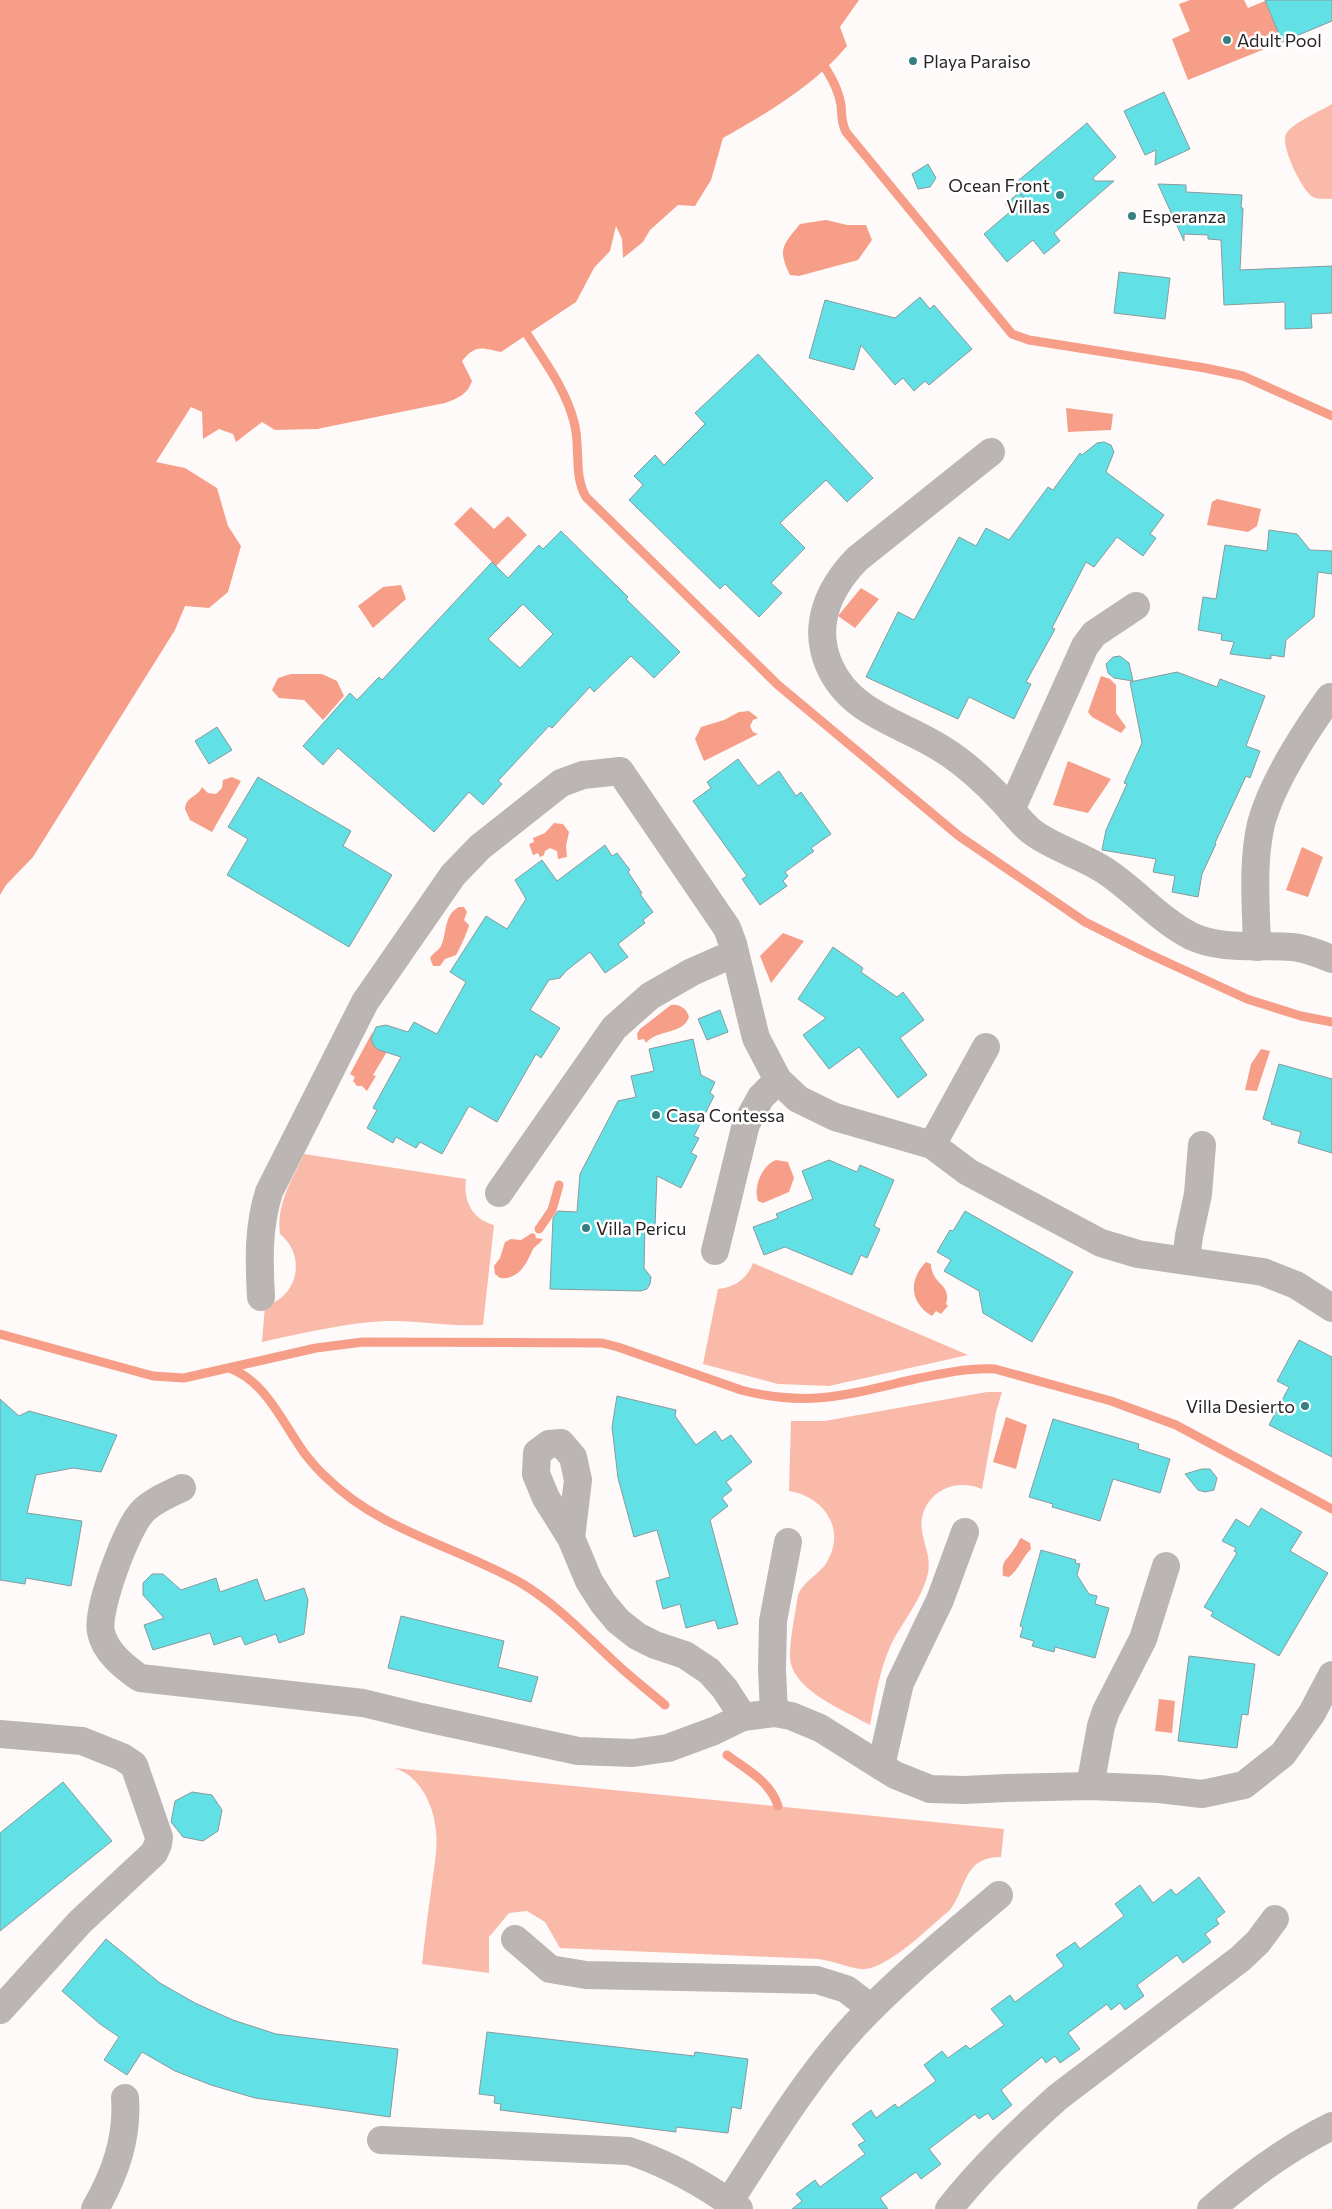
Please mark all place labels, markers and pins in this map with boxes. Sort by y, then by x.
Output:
place label: Adult Pool [1237,29,1322,51]
marker: Adult Pool [1221,34,1233,46]
place label: Playa Paraiso [923,50,1031,72]
marker: Playa Paraiso [907,55,919,67]
place label: Ocean Front Villas [948,174,1050,217]
marker: Ocean Front Villas [1054,189,1066,201]
place label: Esperanza [1142,205,1226,227]
marker: Esperanza [1126,210,1138,222]
place label: Casa Contessa [666,1104,785,1126]
marker: Casa Contessa [650,1109,662,1121]
place label: Villa Pericu [596,1217,686,1239]
marker: Villa Pericu [580,1222,592,1234]
place label: Villa Desierto [1186,1395,1295,1417]
marker: Villa Desierto [1299,1400,1311,1412]

